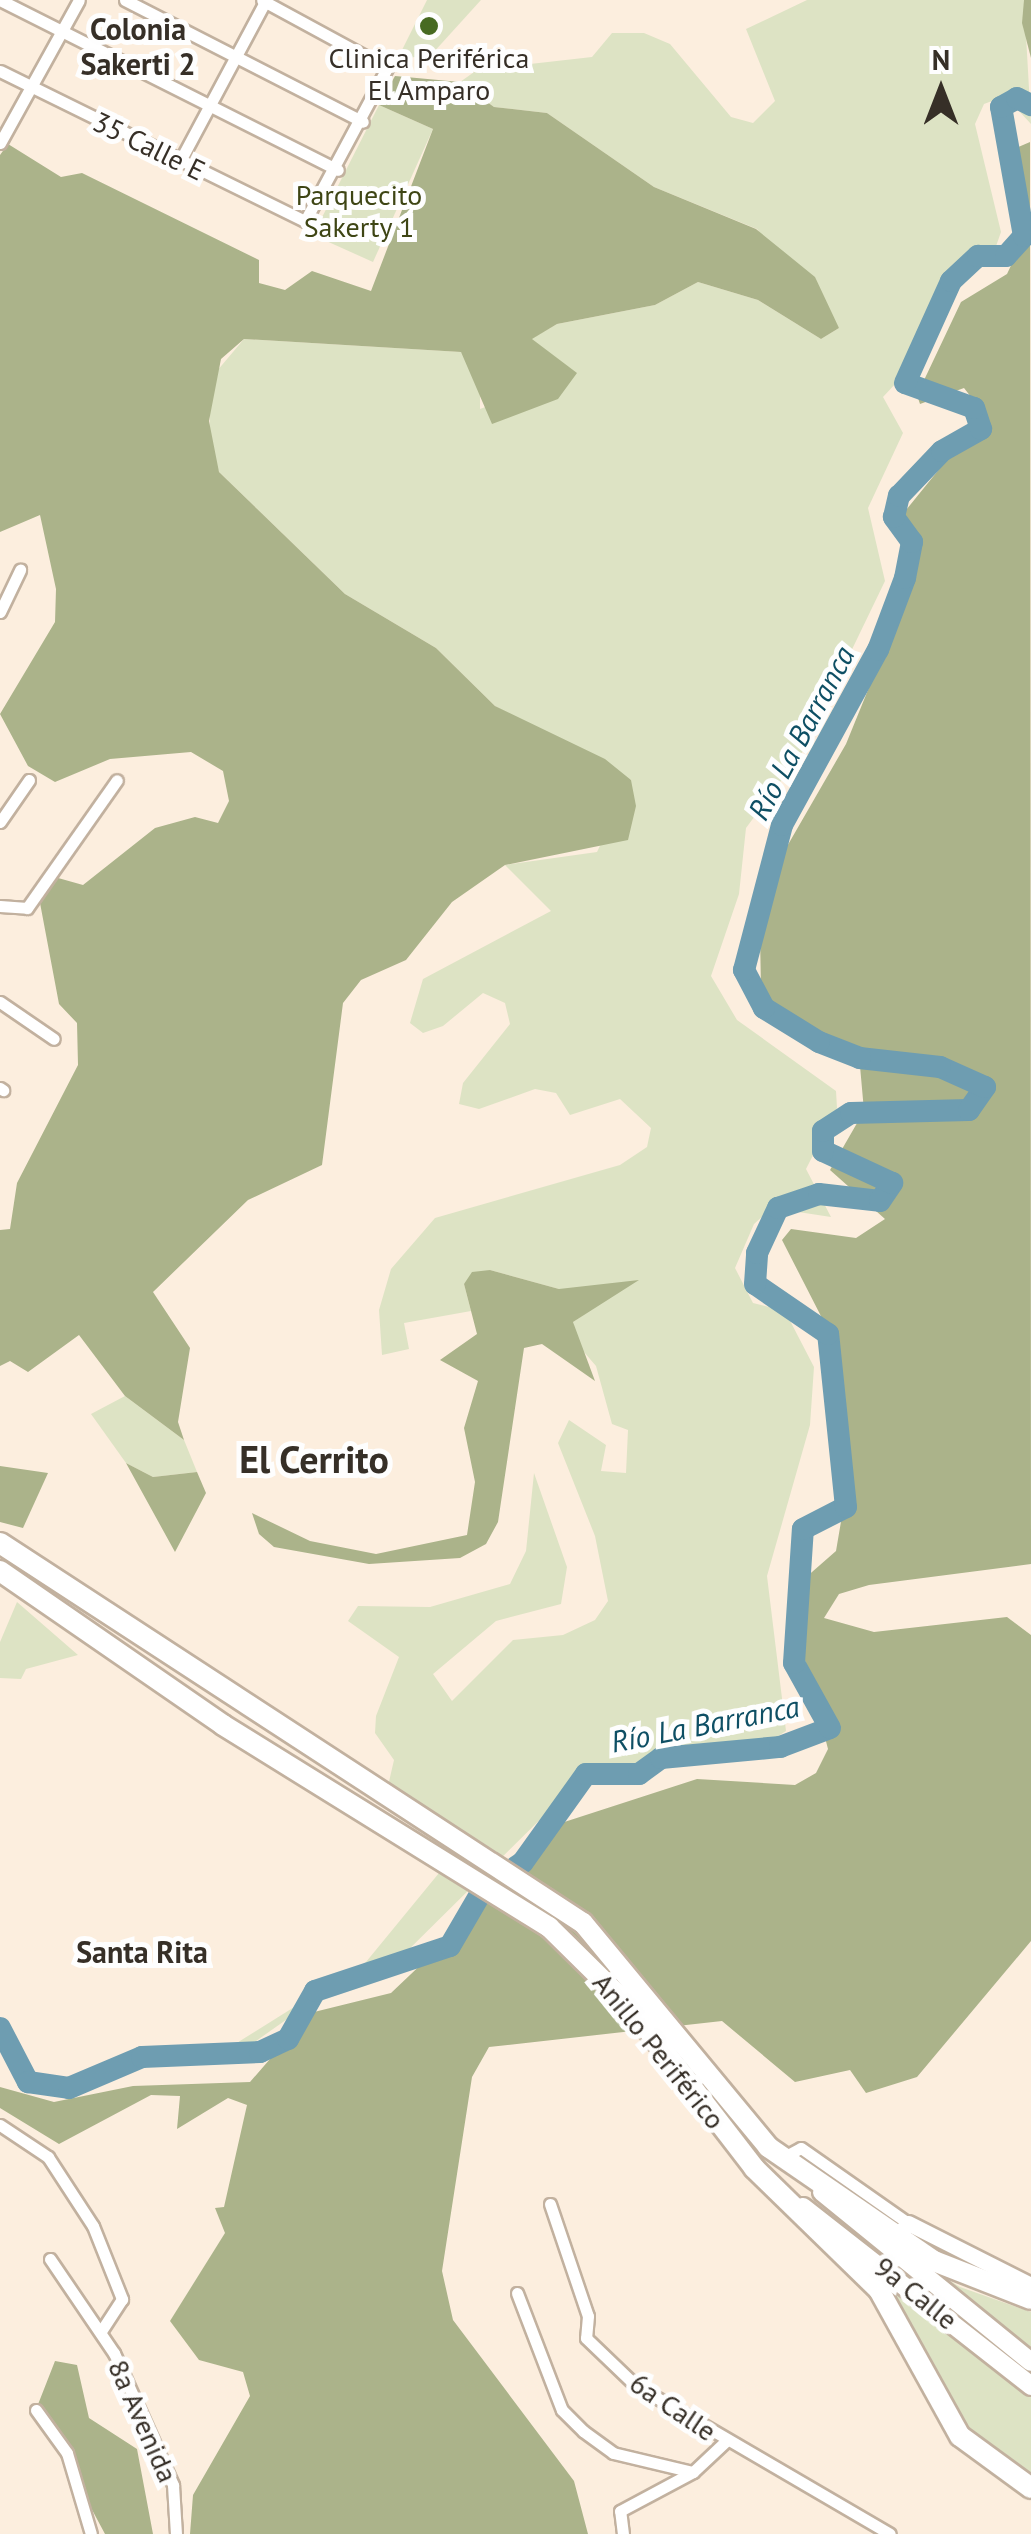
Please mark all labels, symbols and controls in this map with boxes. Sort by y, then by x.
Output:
district label: Colonia Sakerti 2 [81,11,195,82]
marker: Clinica Periférica El Amparo [418,15,440,37]
north arrow [891,40,991,140]
place label: Clinica Periférica El Amparo [329,41,529,107]
text: N [932,41,950,78]
street label: 35 Calle E [88,104,210,188]
park label: Parquecito Sakerty 1 [296,178,422,244]
water label: Río La Barranca [740,640,862,826]
district label: El Cerrito [239,1436,389,1482]
water label: Río La Barranca [608,1688,802,1760]
district label: Santa Rita [76,1934,208,1970]
street label: Anillo Periférico [586,1966,732,2136]
street label: 9a Calle [868,2250,964,2336]
street label: 8a Avenida [101,2354,185,2488]
street label: 6a Calle [624,2366,722,2448]

